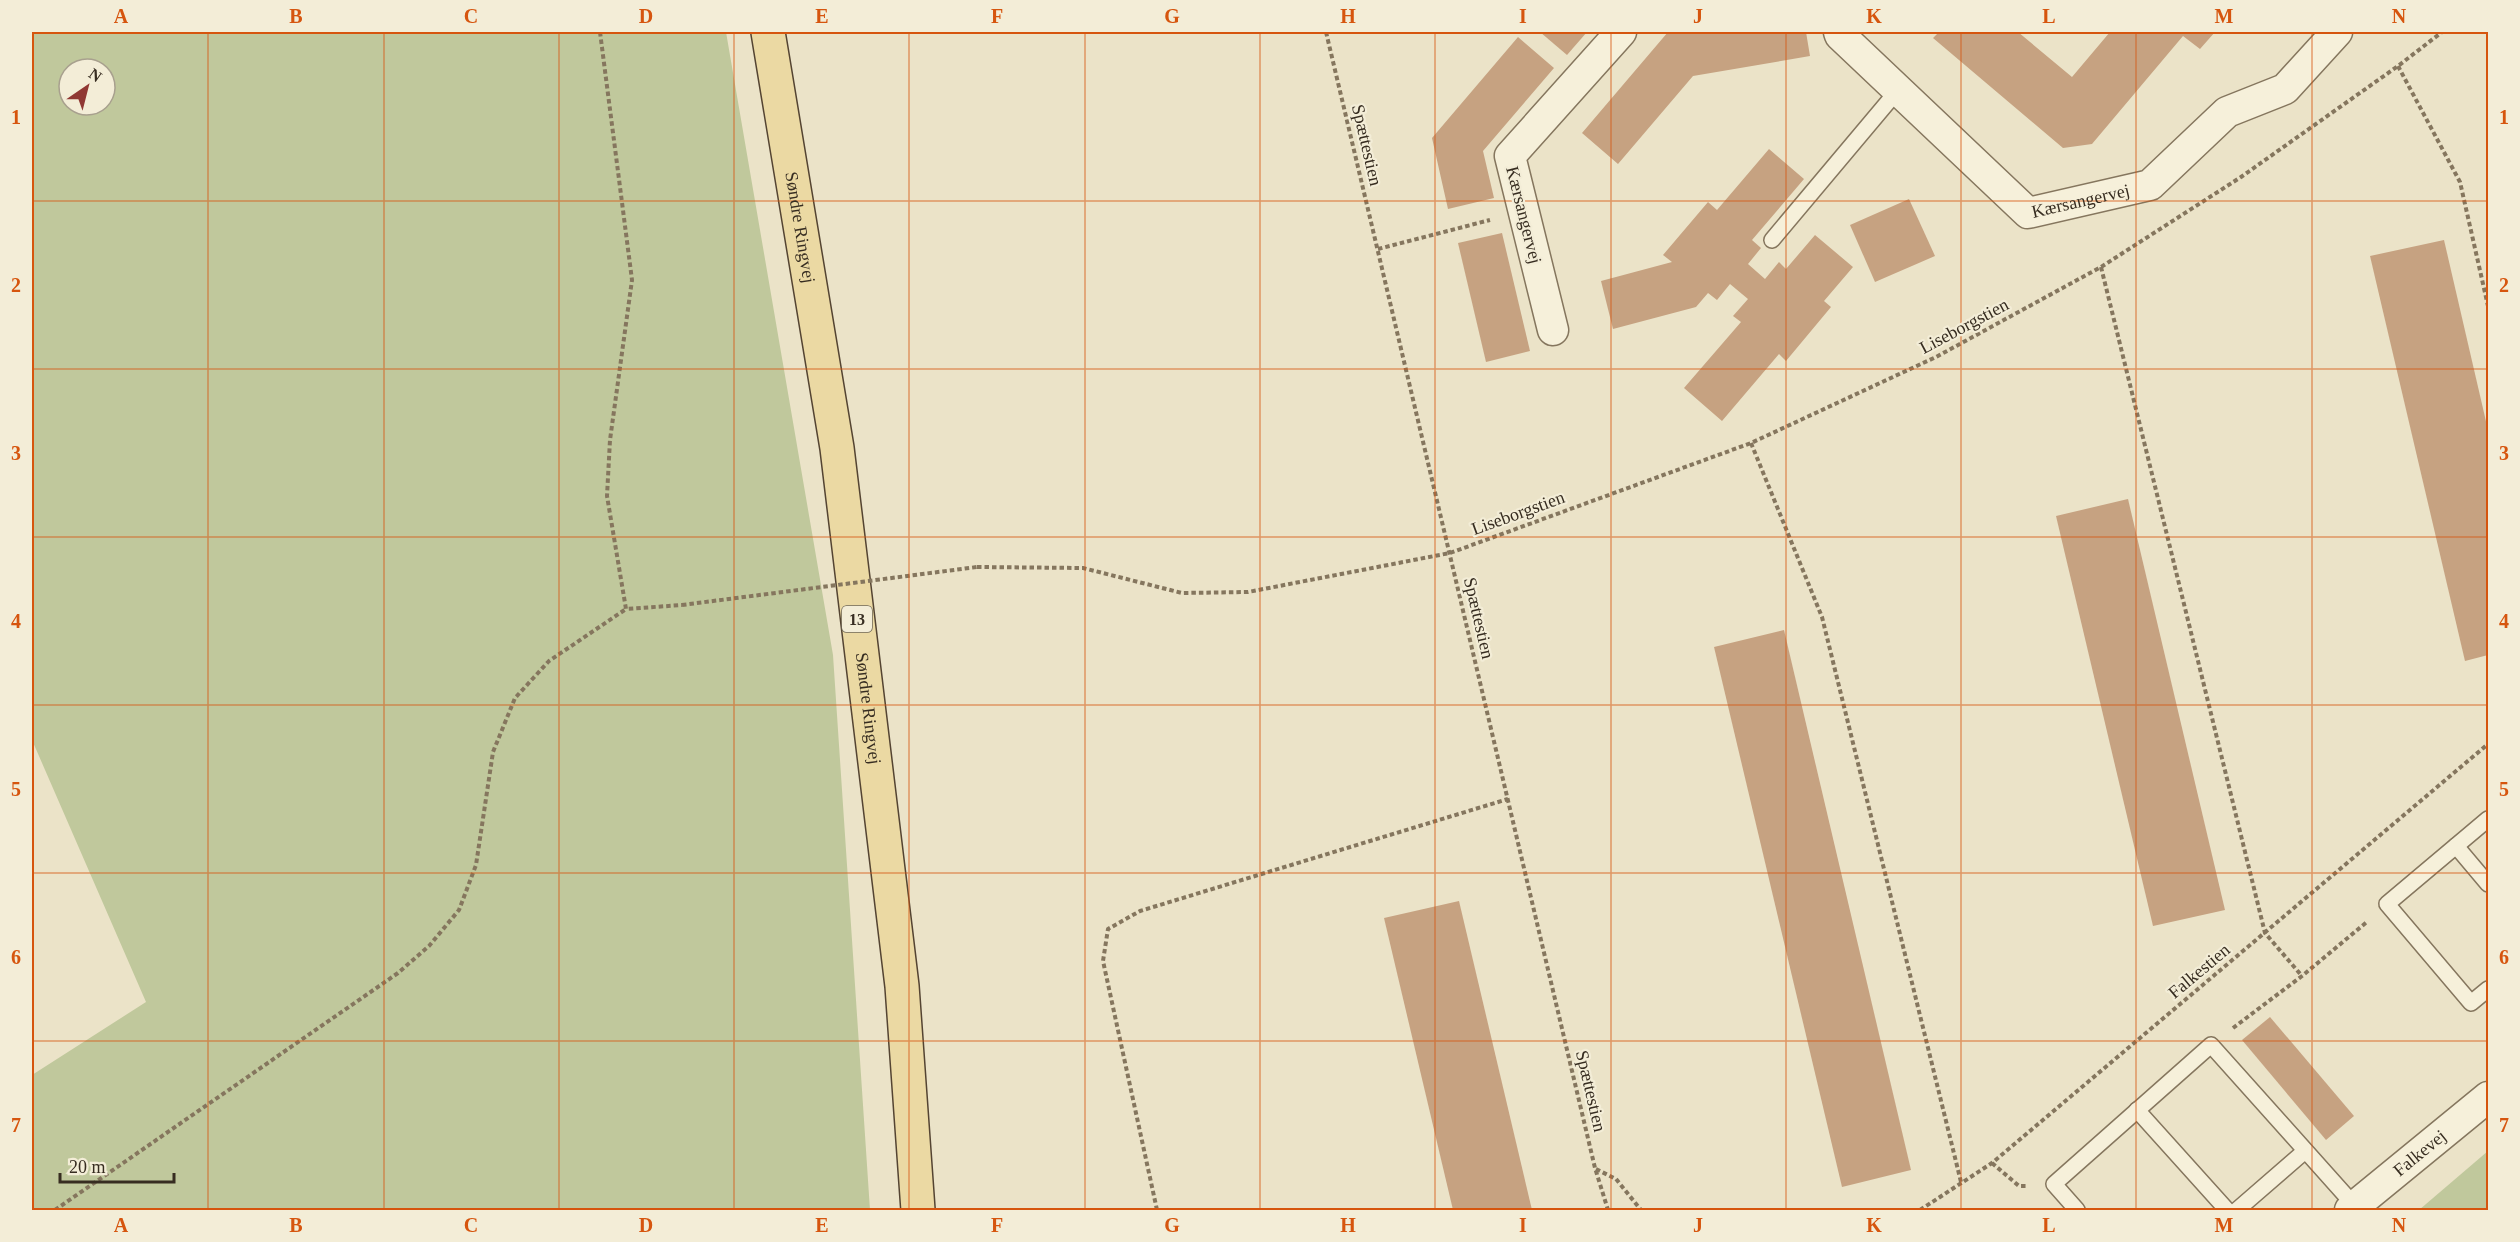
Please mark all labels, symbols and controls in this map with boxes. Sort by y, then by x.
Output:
text: A [114,5,129,27]
text: B [289,5,303,27]
text: C [464,5,478,27]
text: D [639,5,653,27]
text: E [815,5,829,27]
text: F [991,5,1003,27]
text: G [1164,5,1180,27]
text: H [1340,5,1356,27]
text: I [1519,5,1527,27]
text: J [1693,5,1703,27]
text: K [1866,5,1882,27]
text: L [2042,5,2056,27]
text: M [2215,5,2234,27]
text: N [2392,5,2407,27]
north arrow [57,57,117,117]
text: N [86,65,105,86]
street label: Spættestien [1348,102,1386,188]
text: 1 [11,106,21,128]
text: 1 [2499,106,2509,128]
street label: Kærsangervej [1502,164,1546,266]
street label: Søndre Ringvej [781,170,819,284]
street label: Kærsangervej [2030,180,2132,222]
text: 2 [11,274,21,296]
text: 2 [2499,274,2509,296]
street label: Liseborgstien [1916,294,2012,358]
text: 3 [11,442,21,464]
text: 3 [2499,442,2509,464]
street label: Liseborgstien [1469,487,1567,539]
street label: Spættestien [1460,575,1498,661]
road number: 13 [842,606,872,632]
text: 4 [11,610,21,632]
text: 4 [2499,610,2509,632]
street label: Søndre Ringvej [852,651,885,765]
text: 5 [11,778,21,800]
text: 5 [2499,778,2509,800]
street label: Falkestien [2164,940,2234,1002]
text: 6 [11,946,21,968]
text: 6 [2499,946,2509,968]
street label: Spættestien [1572,1048,1610,1134]
text: 7 [11,1114,21,1136]
text: 7 [2499,1114,2509,1136]
street label: Falkevej [2389,1126,2450,1180]
scale bar [60,1146,174,1184]
text: 20 m [69,1157,106,1177]
text: A [114,1214,129,1236]
text: B [289,1214,303,1236]
text: C [464,1214,478,1236]
text: D [639,1214,653,1236]
text: E [815,1214,829,1236]
text: F [991,1214,1003,1236]
text: G [1164,1214,1180,1236]
text: H [1340,1214,1356,1236]
text: I [1519,1214,1527,1236]
text: J [1693,1214,1703,1236]
text: K [1866,1214,1882,1236]
text: L [2042,1214,2056,1236]
text: M [2215,1214,2234,1236]
text: N [2392,1214,2407,1236]

